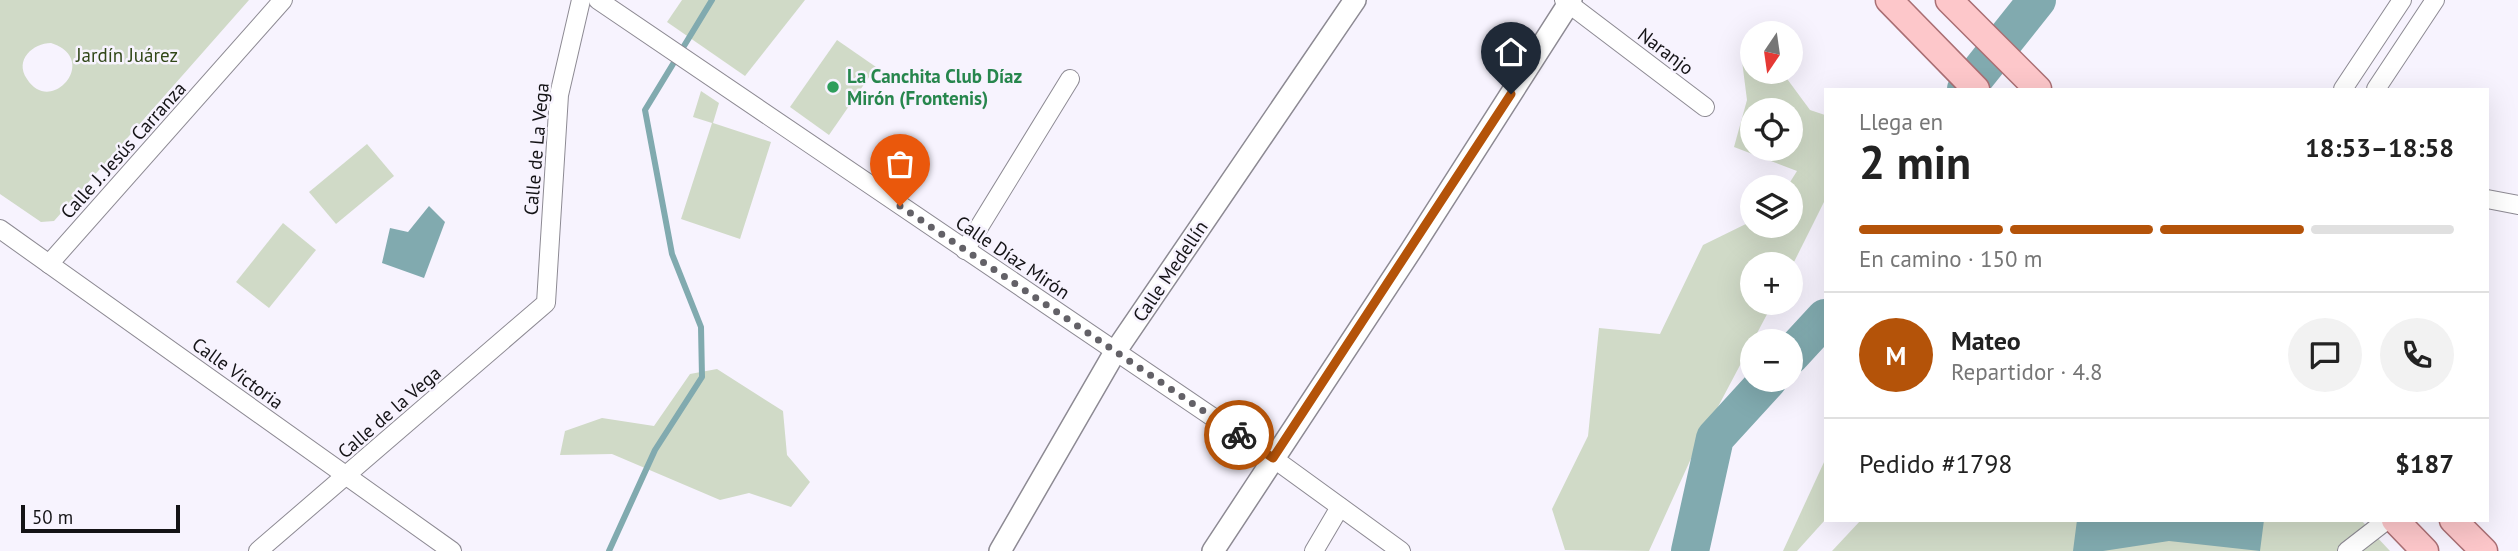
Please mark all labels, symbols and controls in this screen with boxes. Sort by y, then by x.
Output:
north arrow [1740,21,1802,84]
map controls [1740,21,1803,392]
pin [1481,22,1541,94]
street label: Naranjo [1633,22,1699,80]
icon: home [1492,33,1530,71]
park label: Jardín Juárez [75,43,178,67]
place label: La Canchita Club Díaz Mirón (Frontenis) [847,64,1022,110]
street label: Calle J. Jesús Carranza [55,77,191,223]
marker: La Canchita Club Díaz Mirón (Frontenis) [825,79,841,95]
street label: Calle de La Vega [518,82,554,216]
button: locate [1740,98,1803,161]
text: Llega en [1859,107,1943,136]
text: 18:53–18:58 [2305,131,2454,164]
text: 2 min [1859,132,1971,192]
pin [870,134,930,206]
icon: bag [881,145,919,183]
button: layers [1740,175,1803,238]
street label: Calle Díaz Mirón [951,210,1075,304]
street label: Calle Medellín [1127,216,1213,326]
text: En camino · 150 m [1859,244,2042,273]
button: + [1740,252,1803,315]
button: chat [2288,318,2362,392]
button: phone [2380,318,2454,392]
text: Mateo [1951,324,2021,357]
button: − [1740,329,1803,392]
street label: Calle Victoria [188,332,288,414]
text: M [1886,339,1906,372]
text: Repartidor · 4.8 [1951,357,2103,386]
street label: Calle de la Vega [332,361,446,463]
courier [1204,400,1274,470]
icon: bike [1220,416,1258,454]
text: Pedido #1798 [1859,447,2012,480]
text: $187 [2395,447,2454,480]
scale bar [21,502,180,534]
text: 50 m [32,505,73,529]

